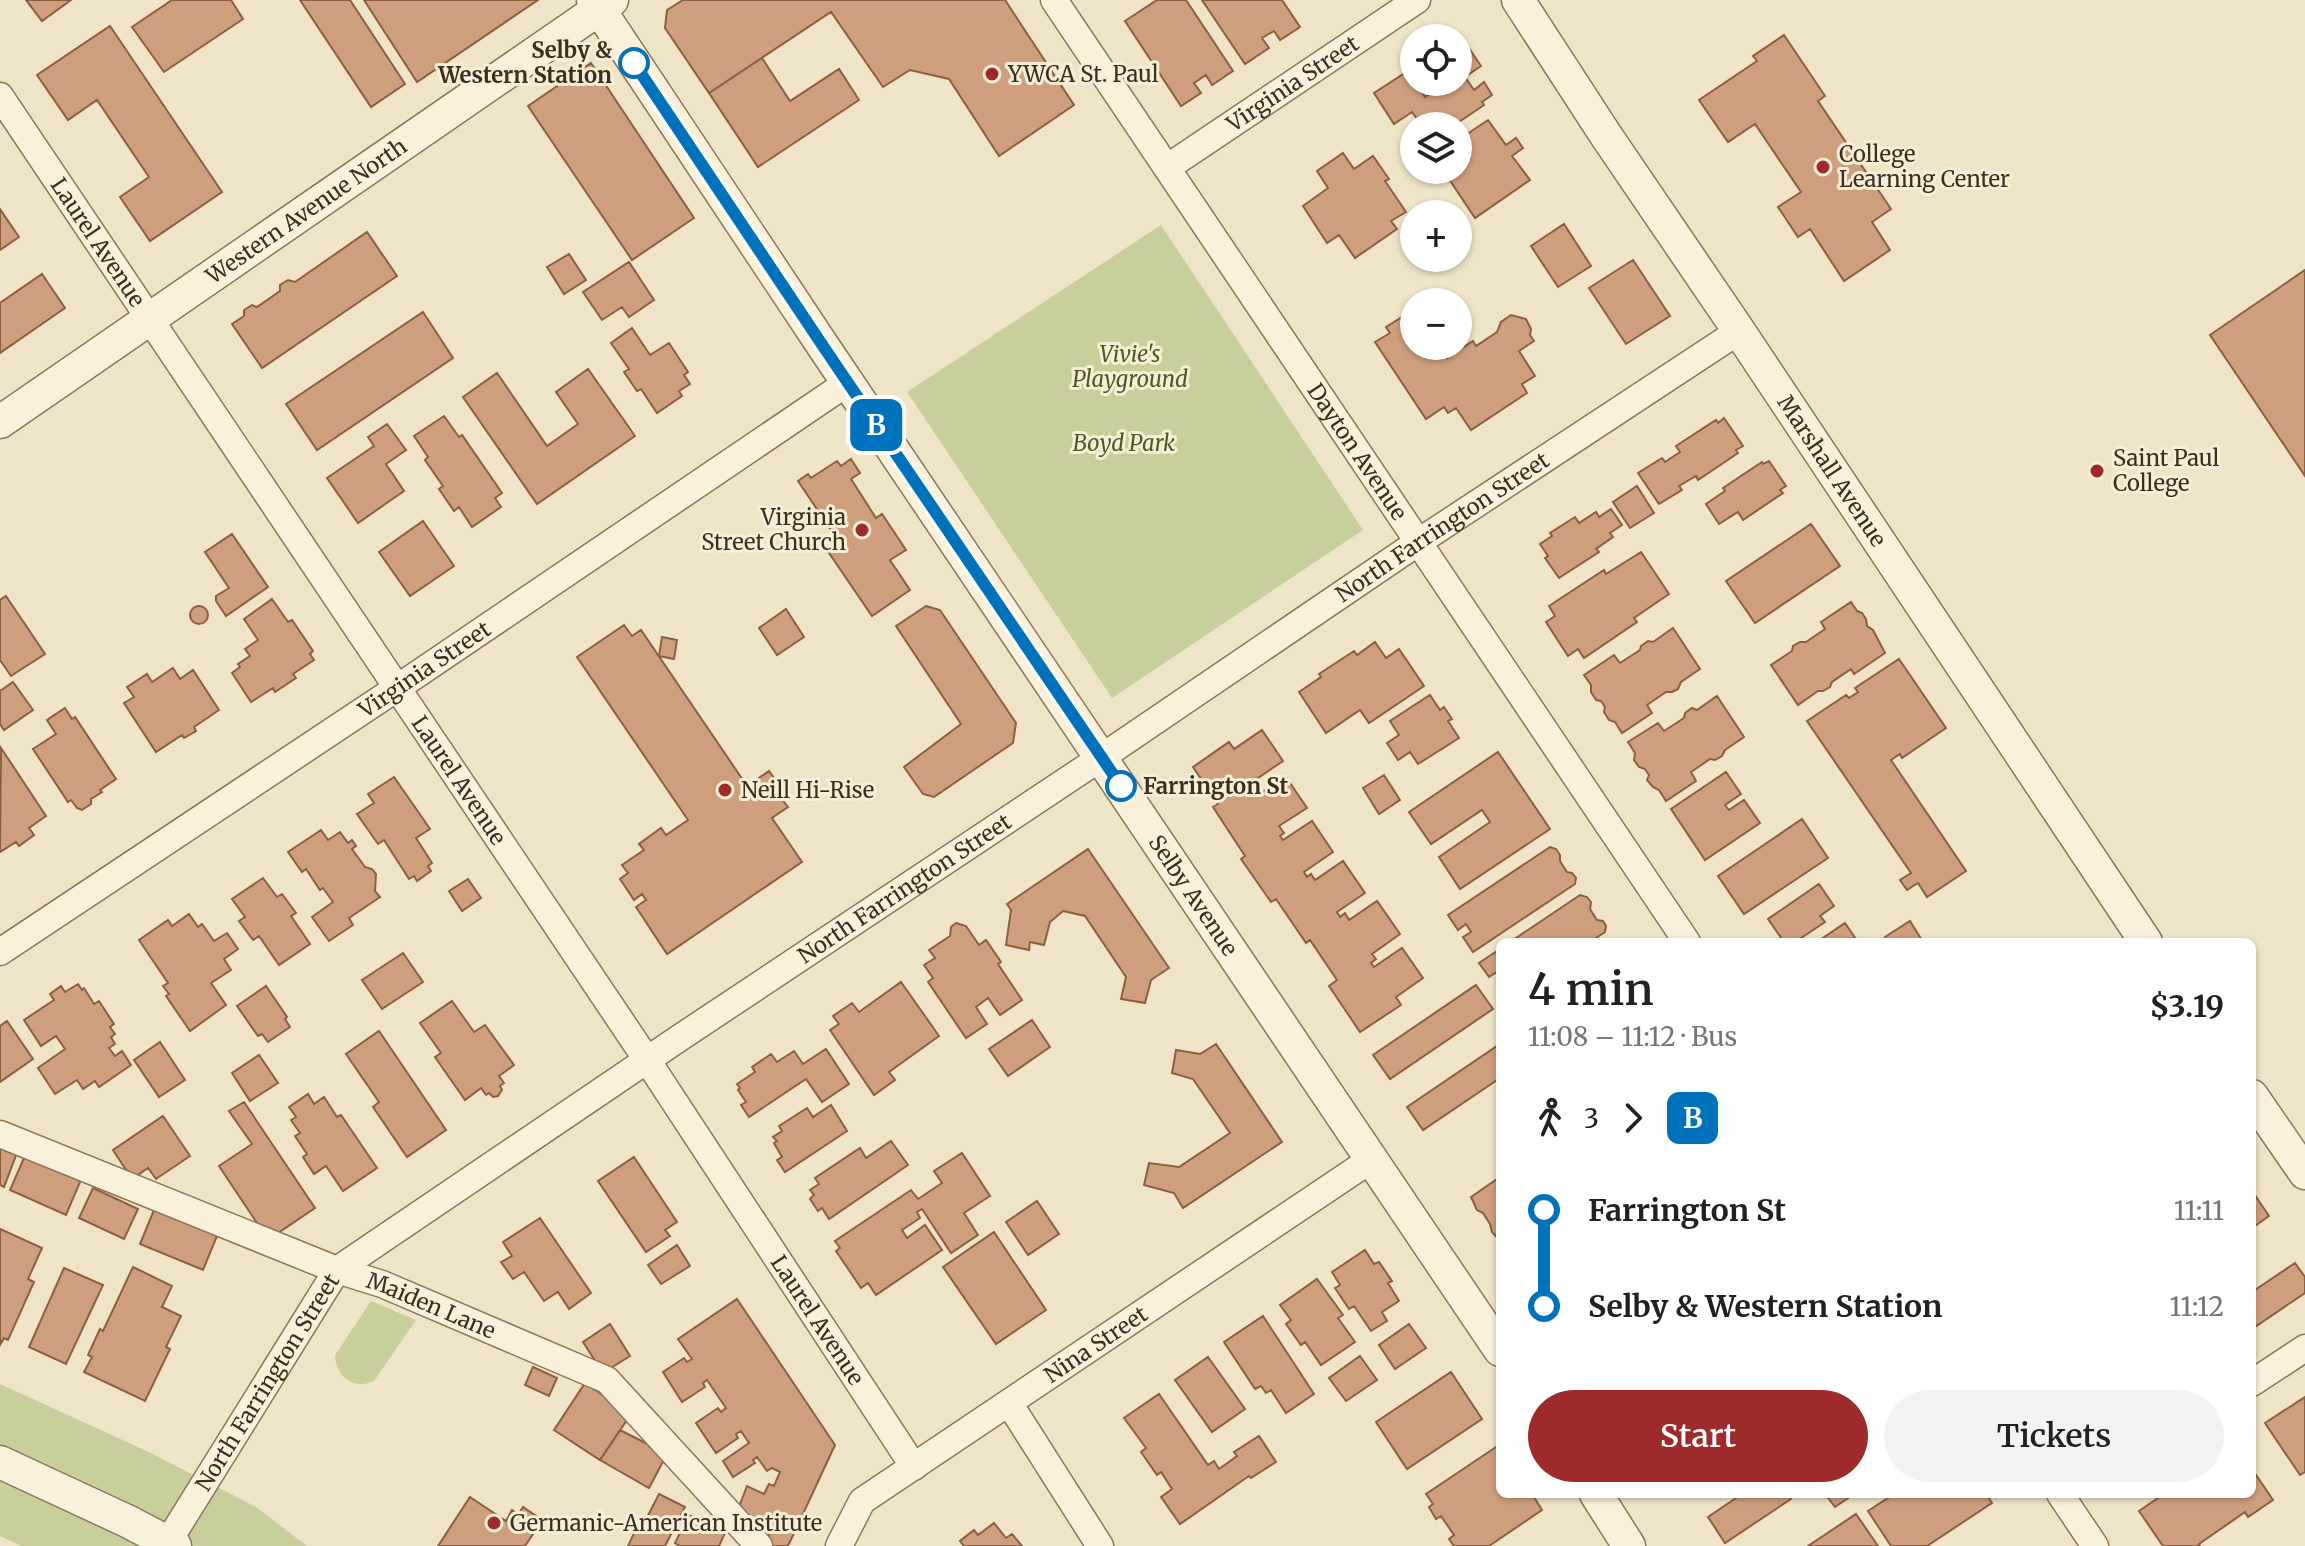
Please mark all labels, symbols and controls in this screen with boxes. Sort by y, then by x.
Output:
map controls [1400,24,1472,360]
button: locate [1400,24,1472,96]
street label: Virginia Street [1220,29,1364,138]
place label: Selby & Western Station [437,36,612,89]
marker: Selby & Western Station [619,48,649,78]
place label: YWCA St. Paul [1007,60,1159,88]
marker: YWCA St. Paul [983,65,1001,83]
button: layers [1400,112,1472,184]
street label: Western Avenue North [200,132,412,290]
place label: College Learning Center [1839,140,2010,193]
marker: College Learning Center [1814,158,1832,176]
street label: Laurel Avenue [45,172,151,312]
button: + [1400,200,1472,272]
button: − [1400,288,1472,360]
park label: Vivie's Playground [1072,340,1188,393]
street label: Dayton Avenue [1301,378,1413,525]
street label: Marshall Avenue [1772,390,1893,552]
line badge: B [850,399,902,451]
text: B [866,407,886,443]
park label: Boyd Park [1073,429,1175,457]
place label: Saint Paul College [2113,444,2220,497]
street label: North Farrington Street [1330,446,1555,608]
marker: Saint Paul College [2088,462,2106,480]
place label: Virginia Street Church [701,503,846,556]
marker: Virginia Street Church [853,521,871,539]
street label: Virginia Street [352,614,496,724]
street label: Laurel Avenue [406,710,513,850]
marker: Farrington St [1106,771,1136,801]
place label: Farrington St [1143,772,1288,800]
place label: Neill Hi-Rise [741,776,874,804]
marker: Neill Hi-Rise [716,781,734,799]
street label: North Farrington Street [792,807,1017,970]
street label: Selby Avenue [1143,830,1244,961]
text: 4 min [1528,962,1654,1017]
text: $3.19 [2150,987,2224,1025]
text: 11:08 – 11:12 · Bus [1528,1020,1737,1053]
icon: walk [1528,1096,1572,1140]
icon: forward [1611,1096,1655,1140]
text: B [1683,1100,1702,1136]
text: 3 [1584,1102,1599,1135]
text: Farrington St [1588,1191,1786,1229]
text: 11:11 [2174,1194,2224,1227]
street label: Laurel Avenue [765,1250,870,1390]
street label: Maiden Lane [363,1266,500,1345]
street label: North Farrington Street [189,1268,345,1496]
text: Selby & Western Station [1588,1287,1942,1325]
text: 11:12 [2170,1290,2224,1323]
street label: Nina Street [1039,1299,1153,1389]
button: Start [1528,1390,1868,1482]
button: Tickets [1884,1390,2224,1482]
place label: Germanic-American Institute [510,1509,822,1537]
marker: Germanic-American Institute [485,1514,503,1532]

